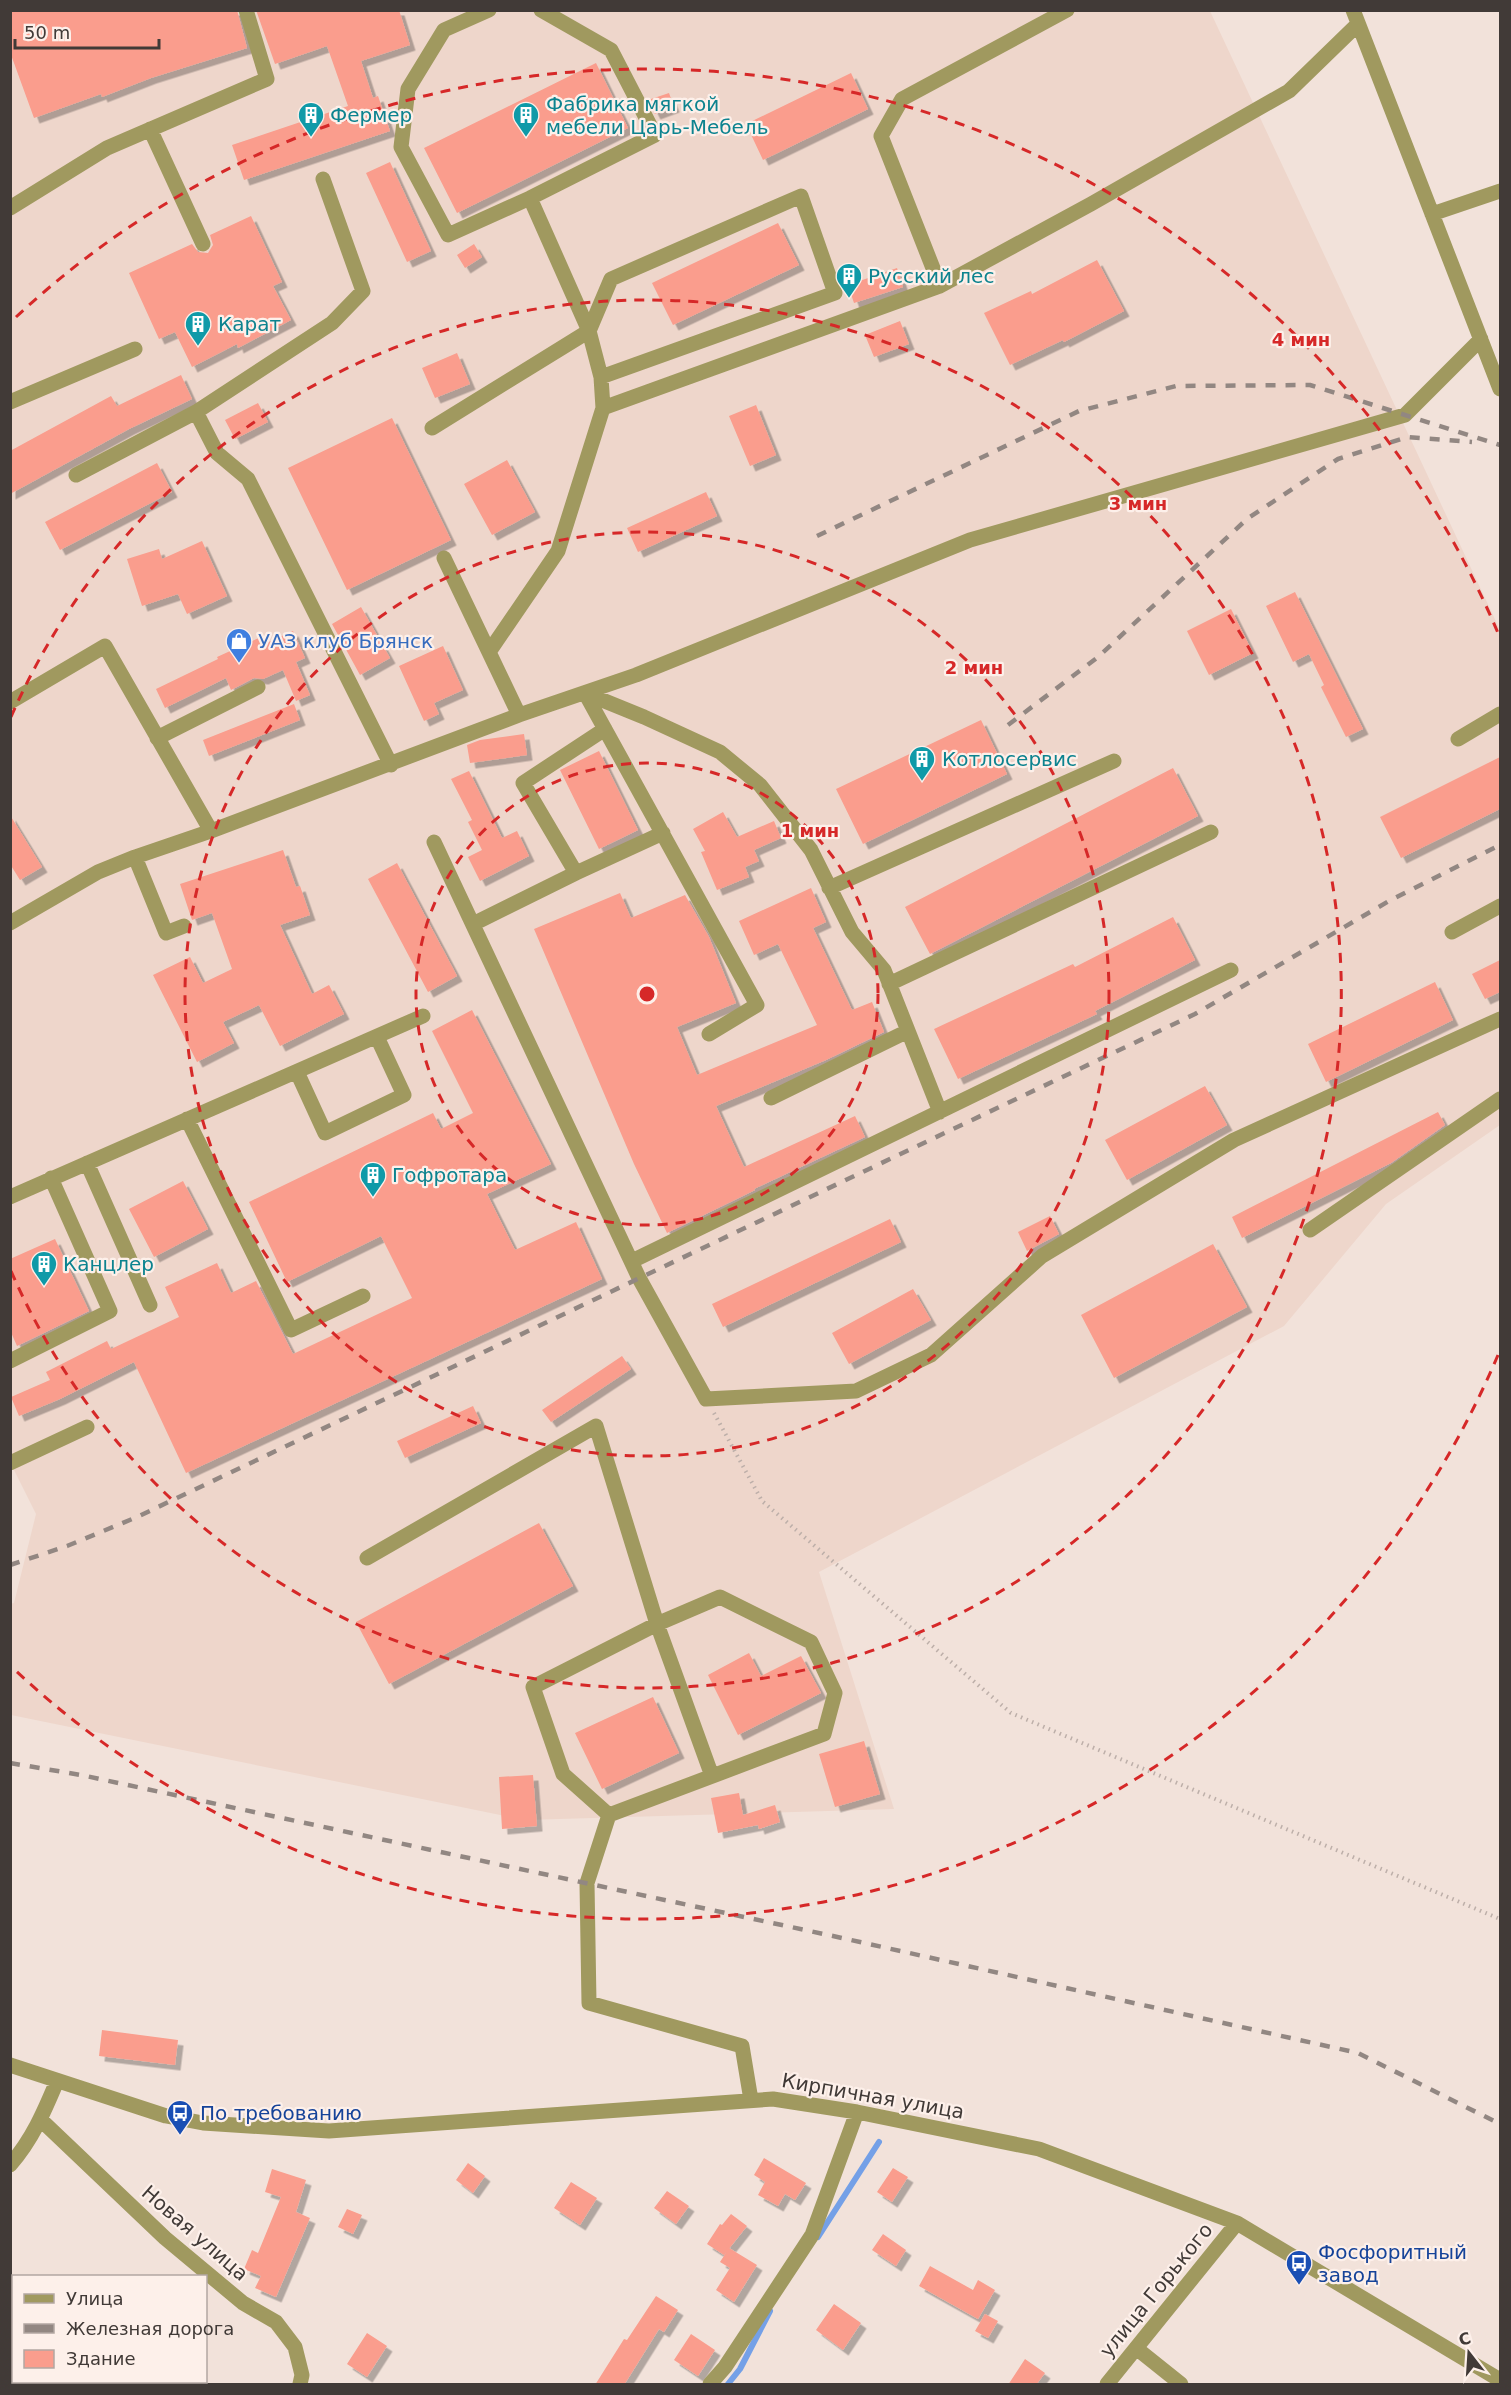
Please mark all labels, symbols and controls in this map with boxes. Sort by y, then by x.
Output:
scale bar [15,12,159,50]
text: 50 m [24,22,70,43]
place label: Фабрика мягкой мебели Царь-Мебель [546,92,768,139]
building icon: Фермер [296,100,326,138]
building icon: Фабрика мягкой мебели Царь-Мебель [511,100,541,138]
place label: Фермер [330,103,412,127]
building icon: Русский лес [834,261,864,299]
place label: Русский лес [868,264,994,288]
building icon: Карат [183,309,213,347]
place label: Карат [218,312,281,336]
text: 4 мин [1272,329,1330,350]
text: 3 мин [1109,493,1167,514]
shop icon: УАЗ клуб Брянск [224,626,254,664]
place label: УАЗ клуб Брянск [258,629,433,653]
text: 2 мин [945,657,1003,678]
building icon: Котлосервис [907,744,937,782]
place label: Котлосервис [942,747,1077,771]
text: 1 мин [781,820,839,841]
centre of rings [637,984,657,1004]
building icon: Гофротара [358,1160,388,1198]
place label: Гофротара [392,1163,507,1187]
building icon: Канцлер [29,1249,59,1287]
place label: Канцлер [63,1252,154,1276]
street label: Кирпичная улица [780,2068,966,2124]
bus stop icon: По требованию [165,2098,195,2136]
place label: По требованию [200,2101,362,2125]
street label: Новая улица [137,2180,253,2286]
street label: улица Горького [1094,2218,1218,2362]
place label: Фосфоритный завод [1318,2240,1467,2287]
bus stop icon: Фосфоритный завод [1284,2248,1314,2286]
legend [12,2275,207,2383]
text: Улица [66,2288,123,2309]
text: Железная дорога [66,2318,234,2339]
north arrow [1439,2323,1499,2383]
text: С [1456,2328,1473,2350]
text: Здание [66,2348,136,2369]

